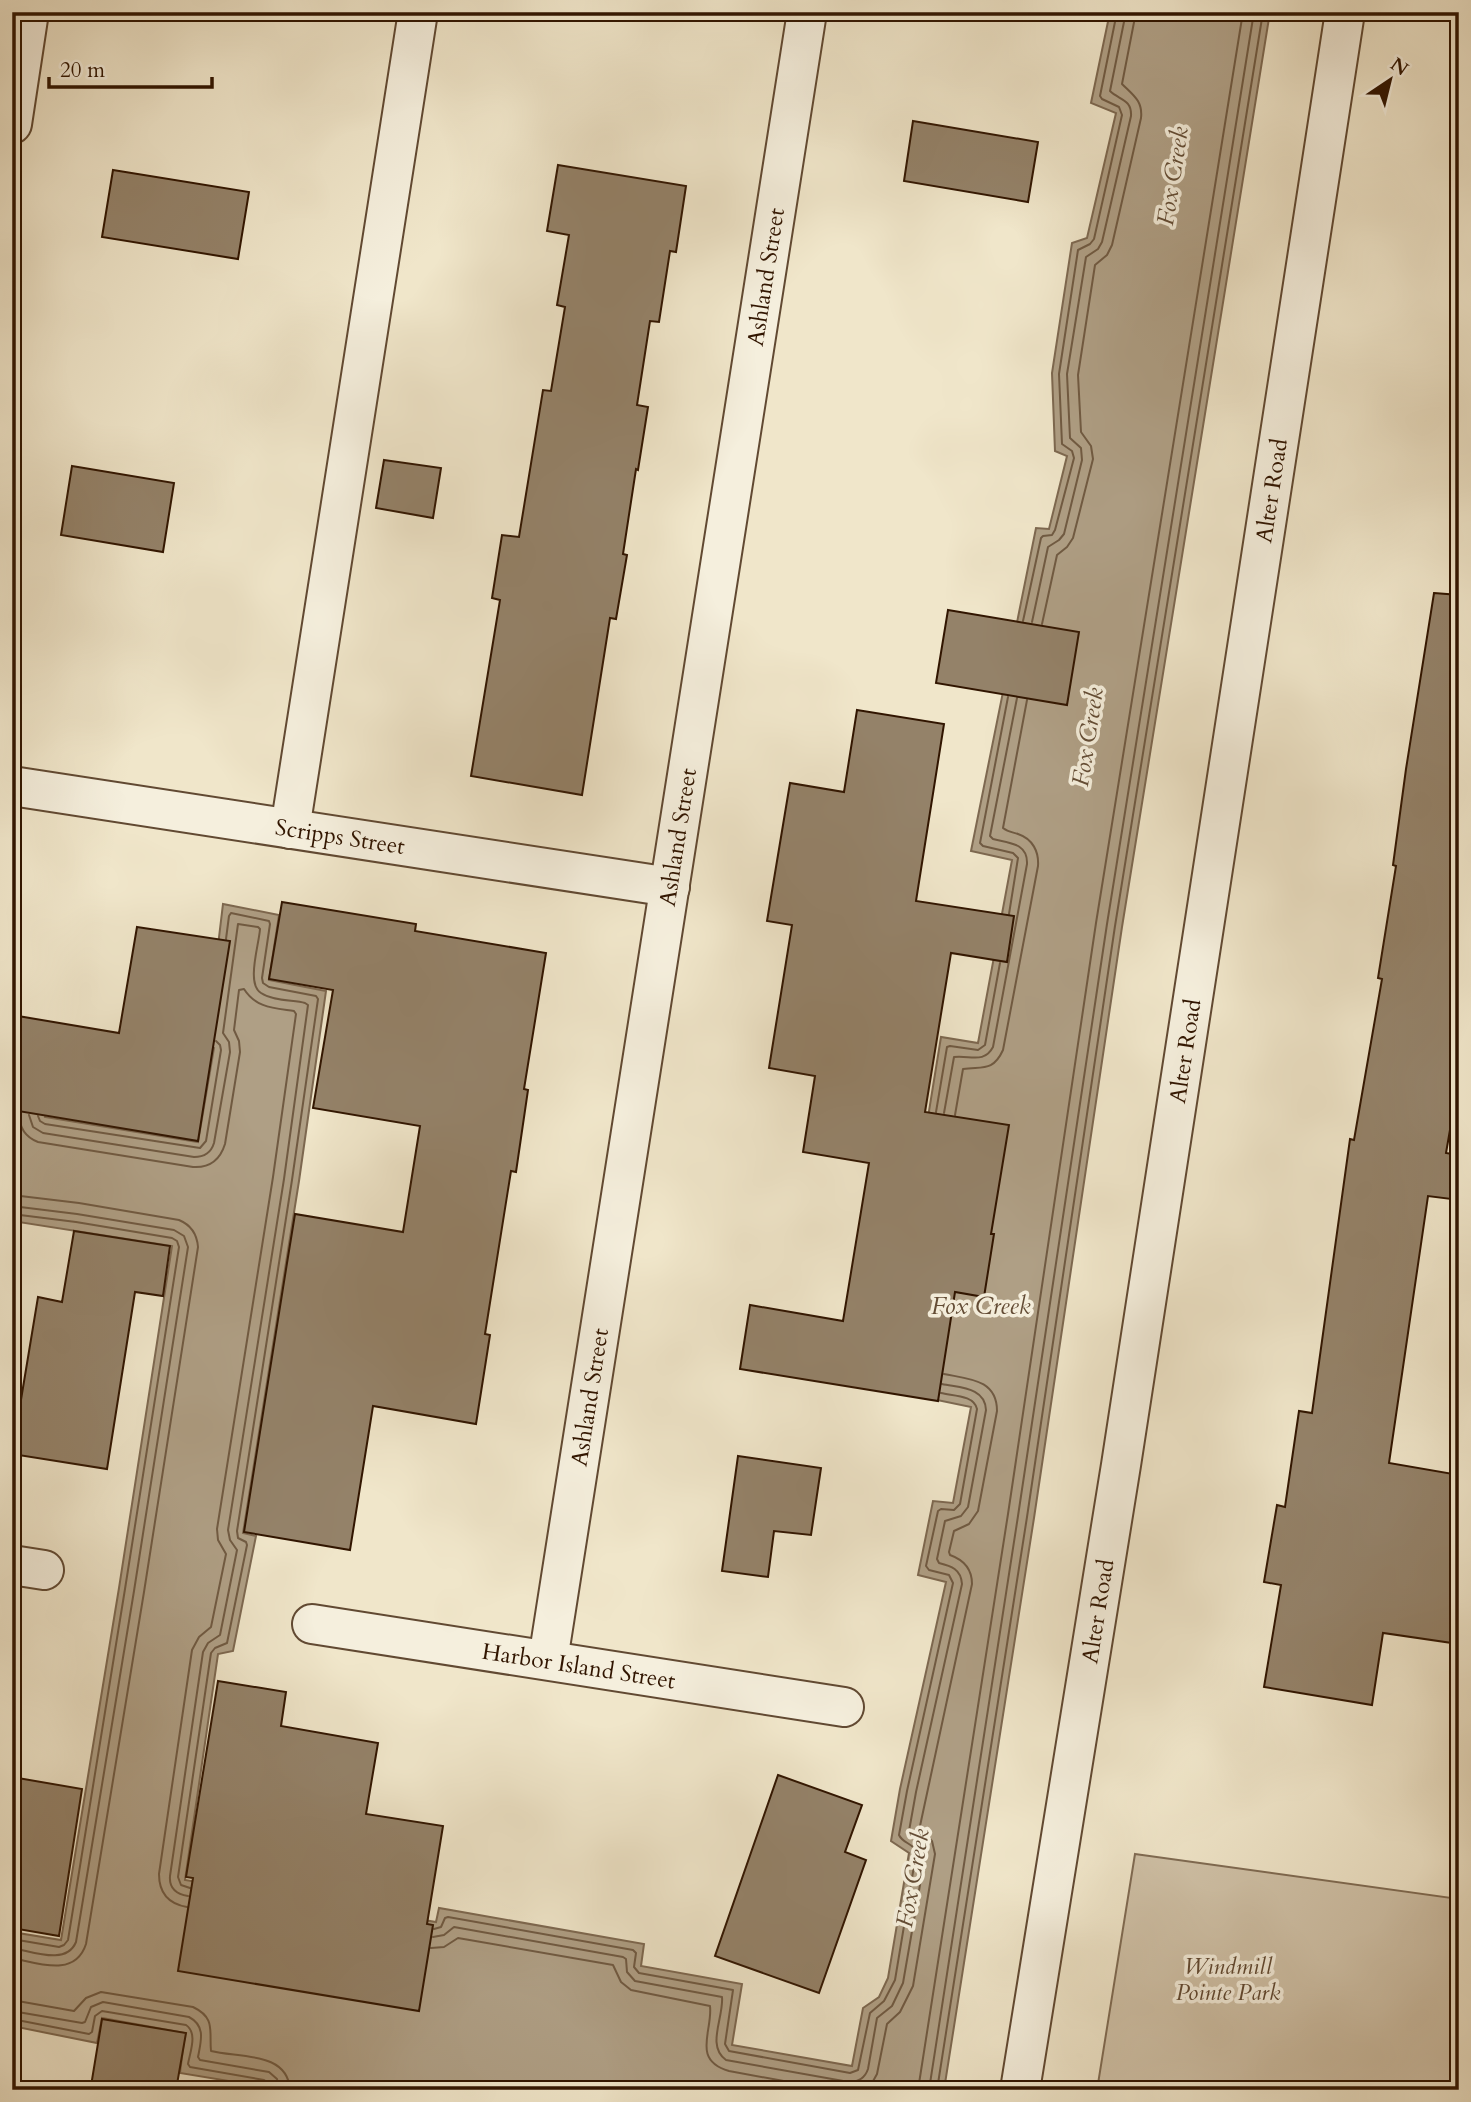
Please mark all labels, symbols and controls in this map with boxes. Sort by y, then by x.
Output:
scale bar [49,46,212,90]
north arrow [1356,46,1426,116]
text: N [1385,52,1414,83]
text: 20 m [60,56,105,85]
water label: Fox Creek [1149,124,1197,228]
street label: Ashland Street [739,206,791,348]
street label: Alter Road [1248,436,1295,545]
water label: Fox Creek [1064,685,1112,789]
street label: Ashland Street [651,766,703,908]
street label: Scripps Street [273,811,407,862]
street label: Alter Road [1161,996,1208,1105]
water label: Fox Creek [931,1290,1031,1323]
street label: Ashland Street [563,1326,615,1468]
street label: Alter Road [1074,1556,1121,1666]
street label: Harbor Island Street [480,1635,678,1696]
water label: Fox Creek [888,1826,938,1930]
park label: Windmill Pointe Park [1176,1951,1281,2008]

